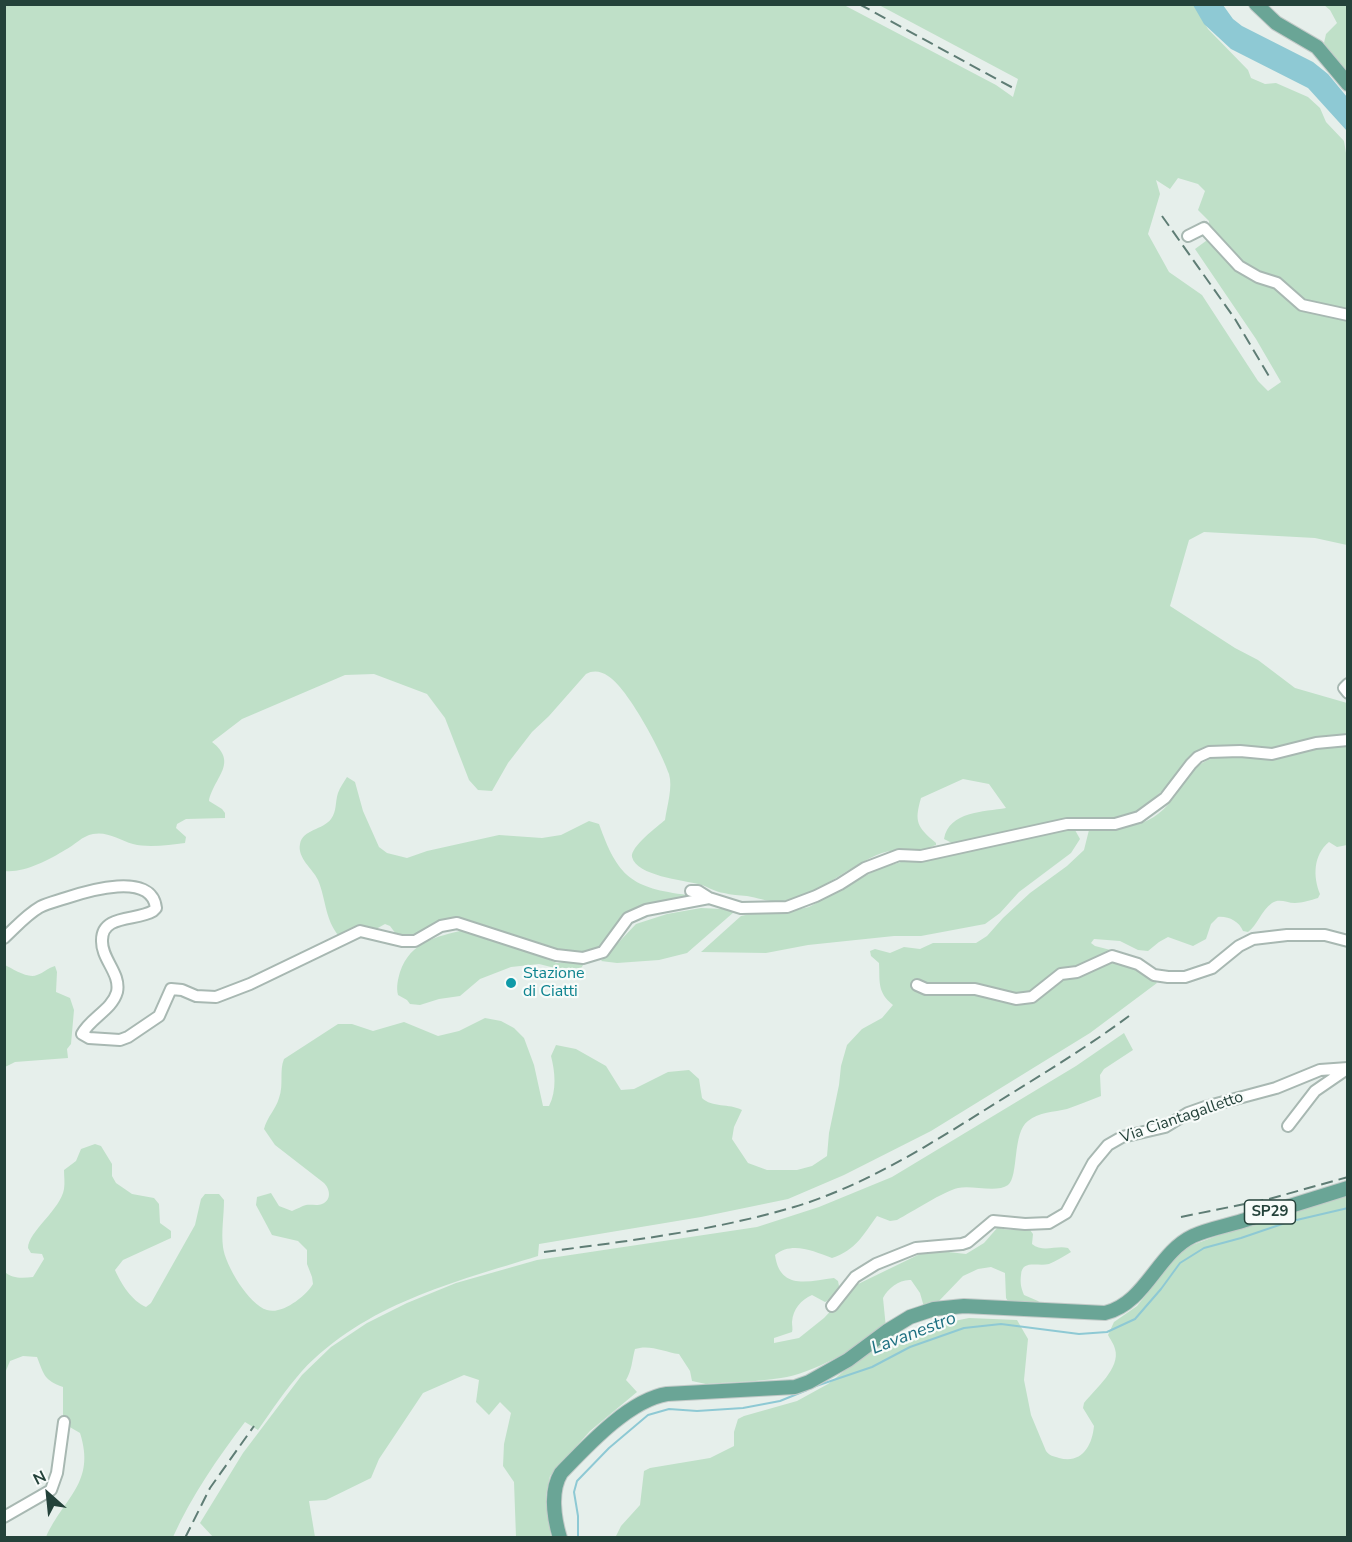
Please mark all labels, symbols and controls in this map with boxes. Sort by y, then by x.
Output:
place label: Stazione di Ciatti [523,964,585,1002]
marker: Stazione di Ciatti [504,976,518,990]
street label: Via Ciantagalletto [1118,1088,1246,1148]
road number: SP29 [1244,1200,1296,1224]
water label: Lavanestro [869,1308,959,1360]
north arrow [18,1464,78,1524]
text: N [30,1465,50,1490]

